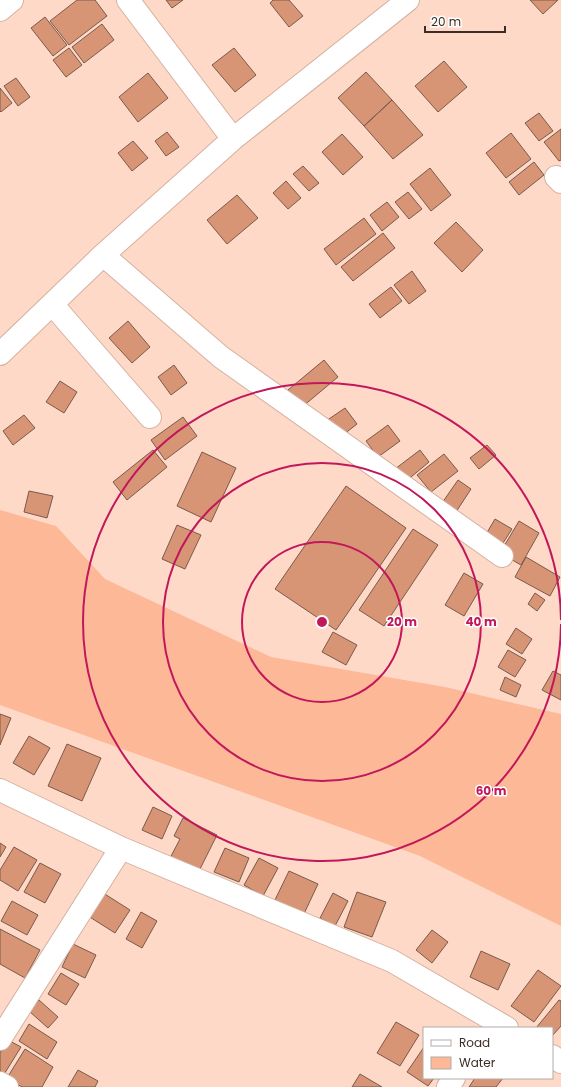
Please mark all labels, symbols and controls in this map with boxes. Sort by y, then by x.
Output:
scale bar [425,8,505,34]
text: 20 m [431,13,461,30]
text: 20 m [387,613,417,630]
text: 40 m [465,613,497,630]
centre of rings [315,615,329,629]
text: 60 m [476,782,507,799]
legend [423,1027,553,1079]
text: Road [459,1034,490,1051]
text: Water [459,1054,496,1071]

